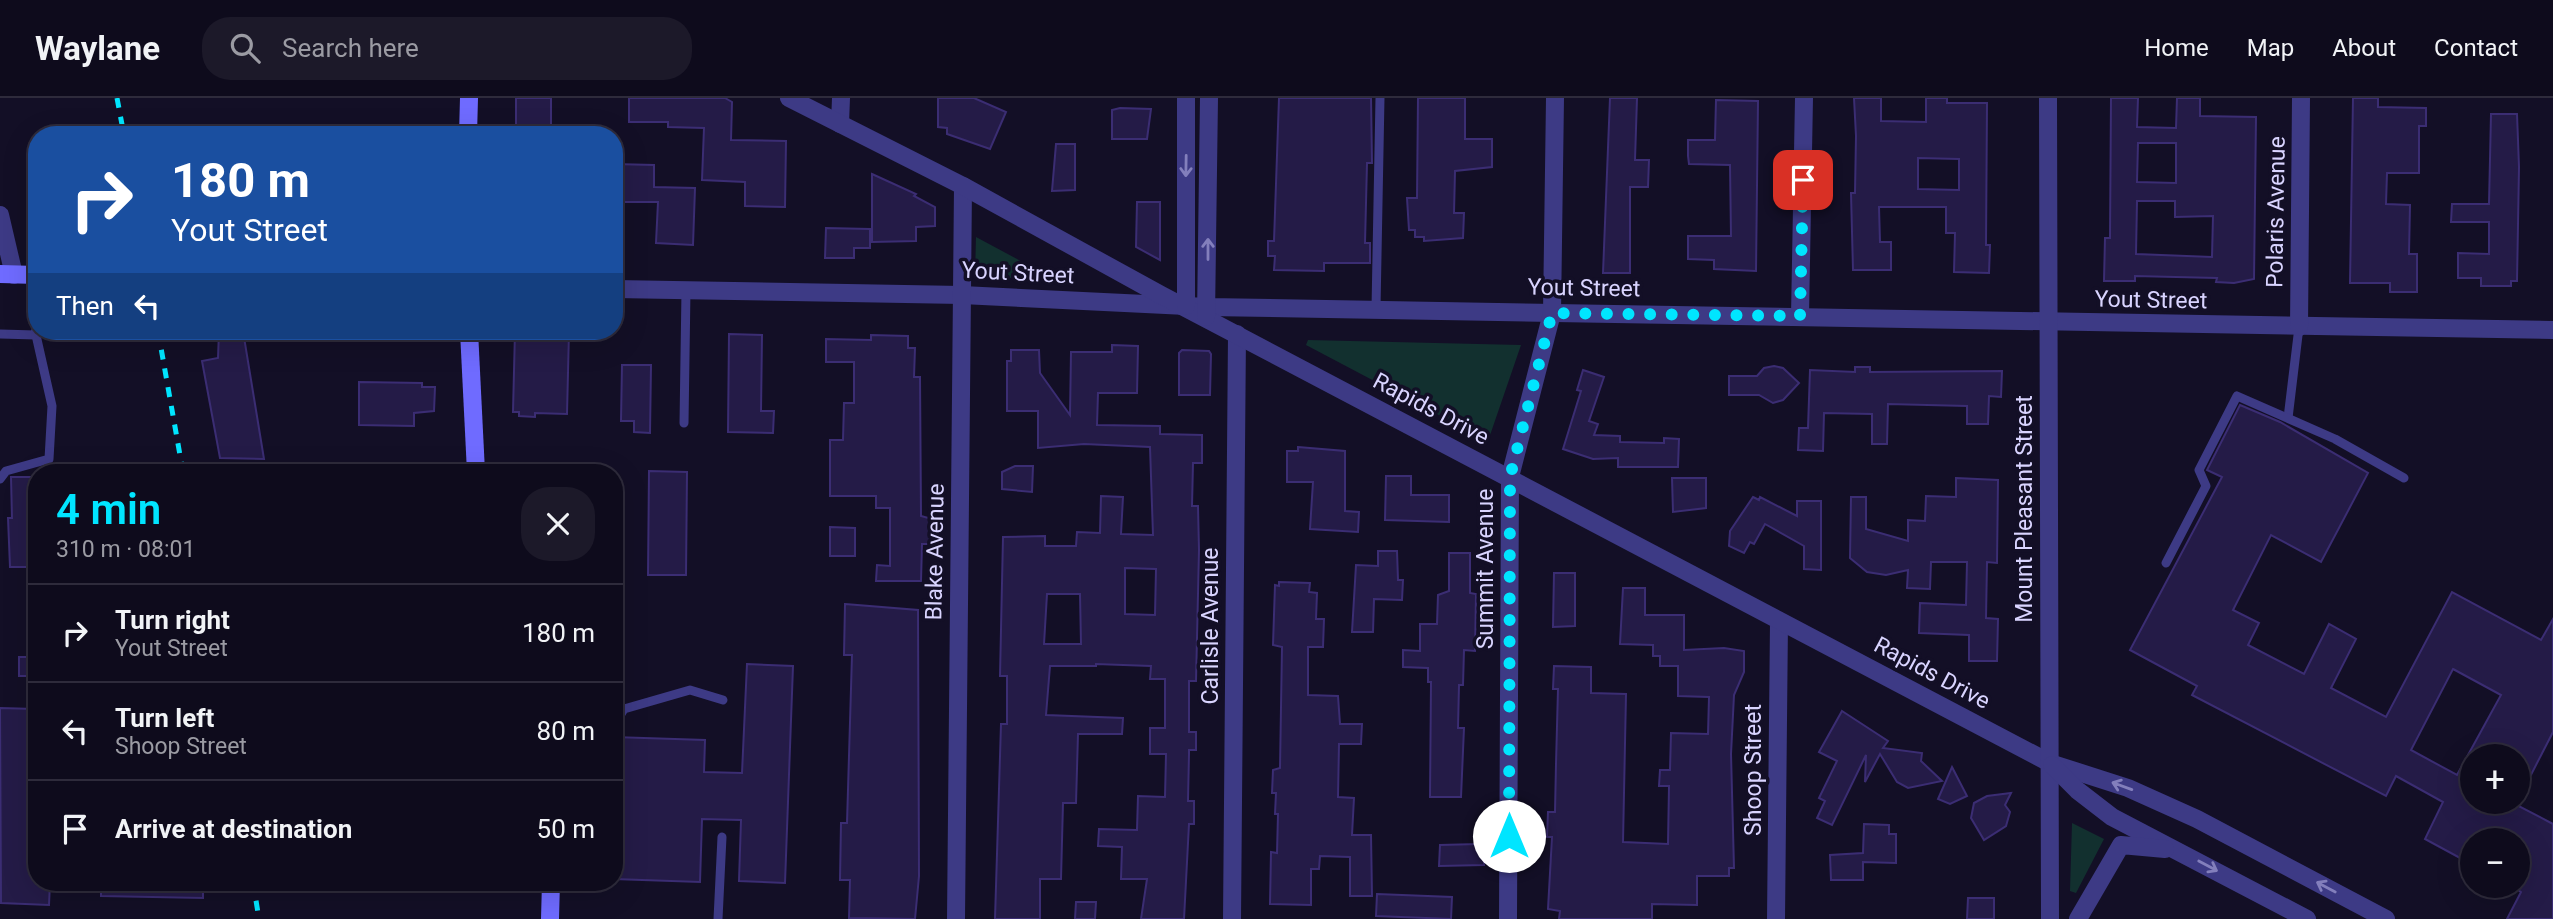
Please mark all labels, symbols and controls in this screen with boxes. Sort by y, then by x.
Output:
search box [202,17,692,80]
text: Waylane [35,29,160,68]
icon: search [226,29,264,67]
text: Search here [282,33,419,63]
text: Home [2144,34,2209,62]
text: Map [2247,34,2294,62]
text: About [2332,34,2396,62]
text: Contact [2434,34,2518,62]
street label: Polaris Avenue [2261,136,2291,288]
pin [1773,150,1833,210]
text: 180 m [171,152,310,209]
icon: right [56,154,147,245]
one-way arrow [1179,154,1193,177]
icon: arrive [1784,161,1822,199]
text: Yout Street [171,211,328,249]
one-way arrow [1201,238,1215,261]
street label: Yout Street [961,257,1075,289]
street label: Yout Street [1527,274,1641,302]
street label: Yout Street [2094,286,2208,314]
icon: left [128,287,166,325]
text: Then [56,291,114,321]
street label: Rapids Drive [1368,367,1494,451]
street label: Mount Pleasant Street [2011,395,2038,623]
street label: Blake Avenue [920,483,950,621]
text: 4 min [56,485,161,534]
button: close [521,487,595,561]
street label: Summit Avenue [1472,489,1499,649]
text: 310 m · 08:01 [56,536,195,563]
street label: Carlisle Avenue [1197,547,1224,705]
text: Turn right [115,605,230,635]
icon: right [56,614,94,652]
text: 180 m [522,618,595,648]
street label: Rapids Drive [1869,631,1995,715]
text: Yout Street [115,635,228,662]
text: Turn left [115,703,214,733]
street label: Shoop Street [1740,704,1767,836]
icon: left [56,712,94,750]
text: 80 m [537,716,595,746]
text: Shoop Street [115,733,247,760]
map controls [2460,744,2530,898]
button: + [2460,744,2530,814]
one-way arrow [2111,779,2133,791]
position arrow [1472,799,1546,873]
icon: arrive [56,810,94,848]
text: Arrive at destination [115,814,352,844]
text: 50 m [537,814,595,844]
button: − [2460,828,2530,898]
one-way arrow [2197,860,2218,874]
one-way arrow [2316,880,2336,894]

